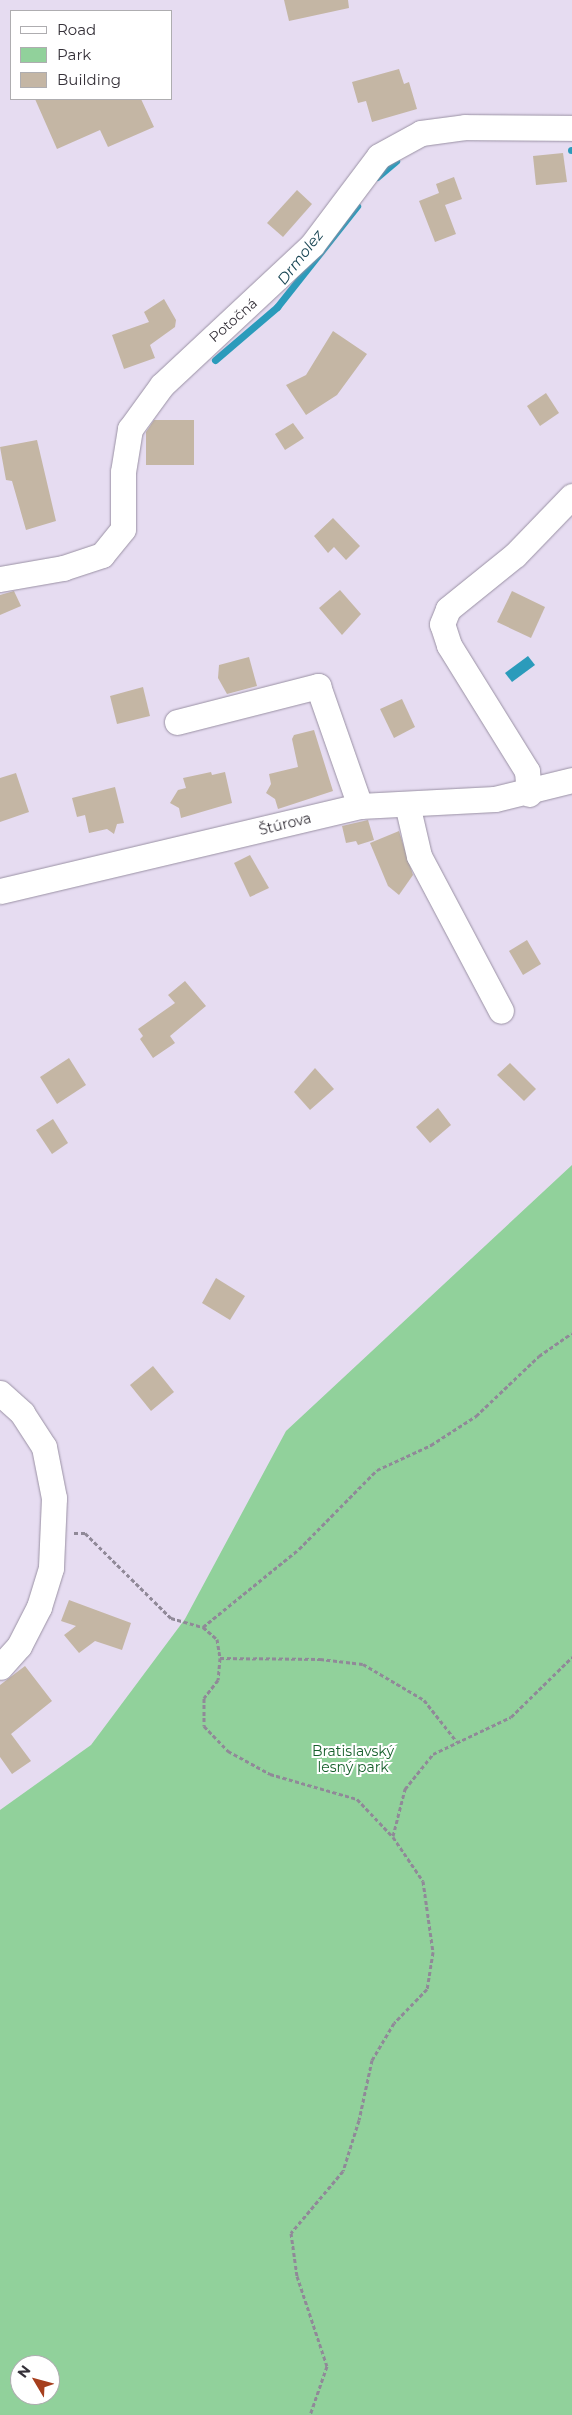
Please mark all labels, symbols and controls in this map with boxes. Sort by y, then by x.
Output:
legend [10,10,172,100]
text: Road [57,20,96,39]
text: Park [57,45,91,64]
text: Building [57,70,121,89]
water label: Drmolez [273,226,327,288]
street label: Potočná [205,294,261,346]
street label: Štúrova [257,809,313,839]
park label: Bratislavský lesný park [312,1743,394,1775]
north arrow [10,2355,60,2405]
text: N [13,2362,34,2382]

